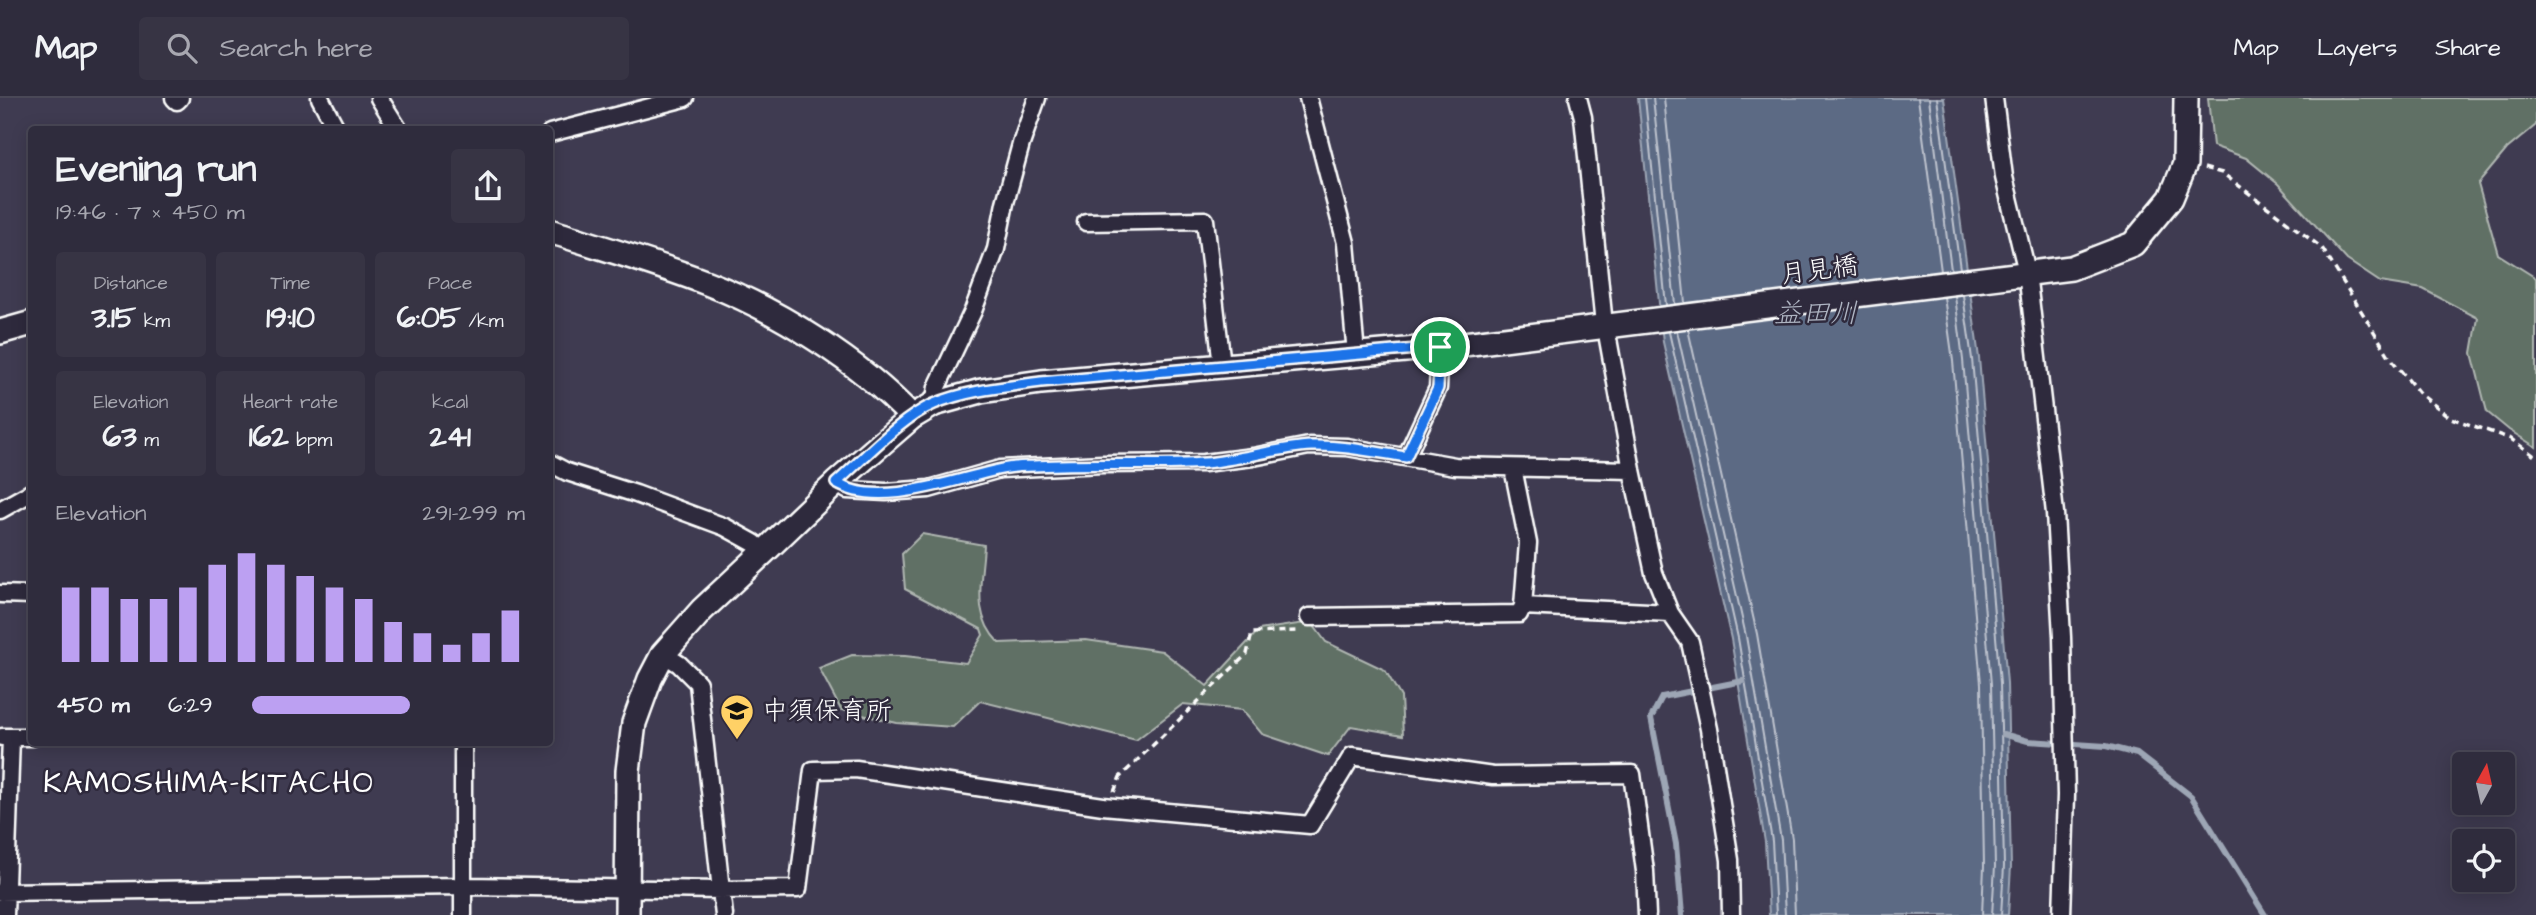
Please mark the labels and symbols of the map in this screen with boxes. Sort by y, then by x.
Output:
street label: 月見橋 [1778,247,1860,293]
water label: 益田川 [1774,294,1858,333]
pin [1410,317,1470,377]
school or university icon: 中須保育所 [718,692,756,741]
place label: 中須保育所 [762,693,892,729]
north arrow [2452,752,2515,816]
district label: KAMOSHIMA-KITACHO [43,762,375,804]

